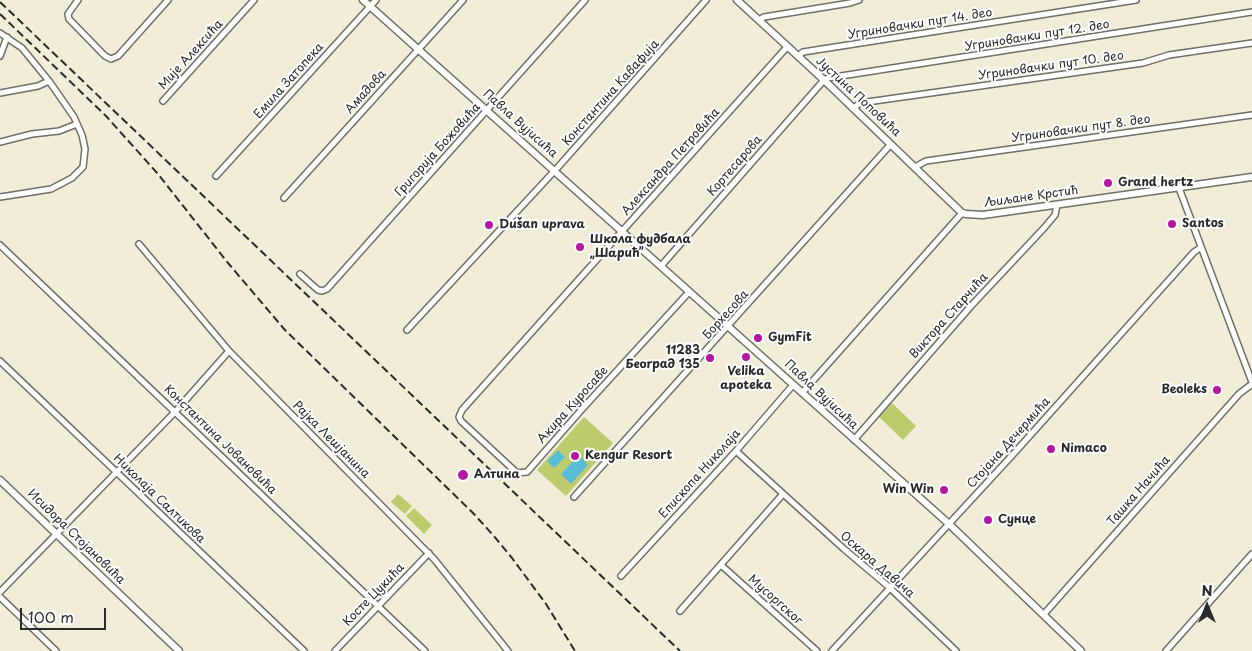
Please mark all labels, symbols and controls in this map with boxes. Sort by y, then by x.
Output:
street label: Угриновачки пут 14. део [847,5,993,43]
street label: Мије Алексића [156,17,226,93]
street label: Угриновачки пут 12. део [963,17,1111,55]
street label: Константина Кавафија [560,37,662,149]
street label: Емила Затопека [251,40,327,122]
street label: Угриновачки пут 10. део [977,49,1125,83]
street label: Јустина Поповића [813,54,903,140]
street label: Амадова [343,67,389,117]
street label: Павла Вујисића [480,87,560,161]
street label: Григорија Божовића [392,100,484,200]
street label: Александра Петровића [619,105,723,219]
street label: Угриновачки пут 8. део [1011,112,1151,146]
street label: Кортесарова [705,133,765,199]
place label: Grand hertz [1118,176,1193,190]
marker: Grand hertz [1102,177,1114,189]
street label: Љиљане Крстић [983,183,1079,211]
place label: Santos [1182,217,1224,231]
place label: Dušan uprava [499,218,585,232]
marker: Santos [1166,218,1178,230]
marker: Dušan uprava [483,219,495,231]
place label: Школа фудбала „Шарић” [590,233,691,261]
marker: Школа фудбала „Шарић” [574,241,586,253]
street label: Виктора Старчића [907,270,991,362]
street label: Борхесова [700,287,752,343]
place label: GymFit [768,331,812,345]
marker: GymFit [752,332,764,344]
place label: 11283 Београд 135 [625,344,700,372]
marker: Velika apoteka [740,351,752,363]
marker: 11283 Београд 135 [704,352,716,364]
street label: Павла Вујисића [781,357,861,433]
street label: Акира Куросаве [535,363,611,447]
place label: Velika apoteka [720,365,772,393]
street label: Константина Јовановића [161,382,279,498]
place label: Beoleks [1161,383,1207,397]
marker: Beoleks [1211,384,1223,396]
street label: Стојана Дечермића [964,395,1054,491]
street label: Рајка Лешјанина [290,399,372,481]
street label: Епископа Николаја [656,427,744,521]
place label: Nimaco [1061,442,1107,456]
marker: Nimaco [1045,443,1057,455]
place label: Kengur Resort [585,449,672,463]
marker: Kengur Resort [569,450,581,462]
street label: Николаја Салтикова [110,451,208,547]
street label: Ташка Начића [1105,453,1173,529]
marker: Алтина [456,468,470,482]
place label: Алтина [474,468,520,482]
place label: Win Win [883,483,934,497]
marker: Win Win [938,484,950,496]
street label: Исидора Стојановића [24,487,128,587]
place label: Сунце [998,513,1036,527]
marker: Сунце [982,514,994,526]
street label: Оскара Давича [837,529,917,601]
street label: Косте Цукића [340,561,408,629]
street label: Мусоргског [745,572,805,628]
text: N [1201,580,1213,601]
north arrow [1182,581,1232,631]
scale bar [22,598,109,630]
text: 100 m [28,605,74,628]

